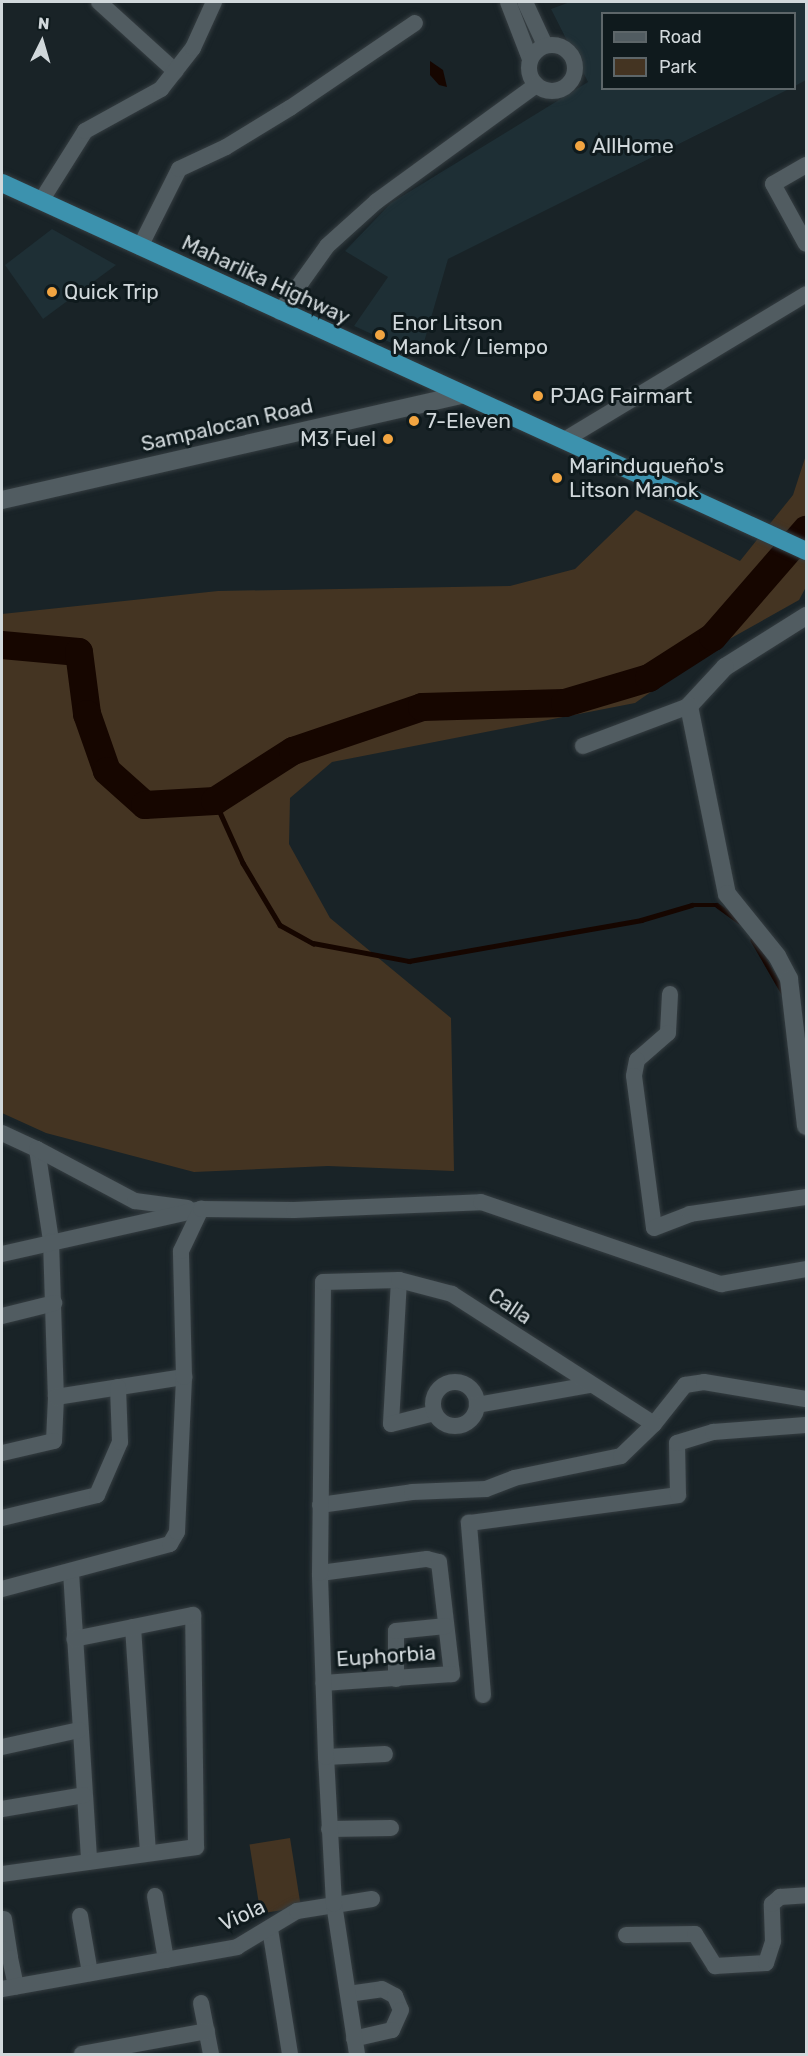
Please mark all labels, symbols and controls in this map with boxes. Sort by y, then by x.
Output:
north arrow [12,12,72,72]
legend [601,12,796,90]
text: N [37,14,50,34]
text: Road [659,26,702,48]
text: Park [659,56,696,78]
place label: AllHome [592,133,674,159]
marker: AllHome [573,139,587,153]
street label: Maharlika Highway [178,230,354,330]
place label: Quick Trip [64,279,160,305]
marker: Quick Trip [45,285,59,299]
place label: Enor Litson Manok / Liempo [392,310,548,360]
marker: Enor Litson Manok / Liempo [373,328,387,342]
place label: PJAG Fairmart [550,383,692,409]
marker: PJAG Fairmart [531,389,545,403]
street label: Sampalocan Road [139,393,315,457]
place label: 7-Eleven [426,408,511,434]
marker: 7-Eleven [407,414,421,428]
place label: M3 Fuel [300,426,376,452]
marker: M3 Fuel [381,432,395,446]
place label: Marinduqueño's Litson Manok [569,453,724,503]
marker: Marinduqueño's Litson Manok [550,471,564,485]
street label: Calla [483,1282,537,1330]
street label: Euphorbia [335,1640,437,1672]
street label: Viola [215,1894,269,1936]

